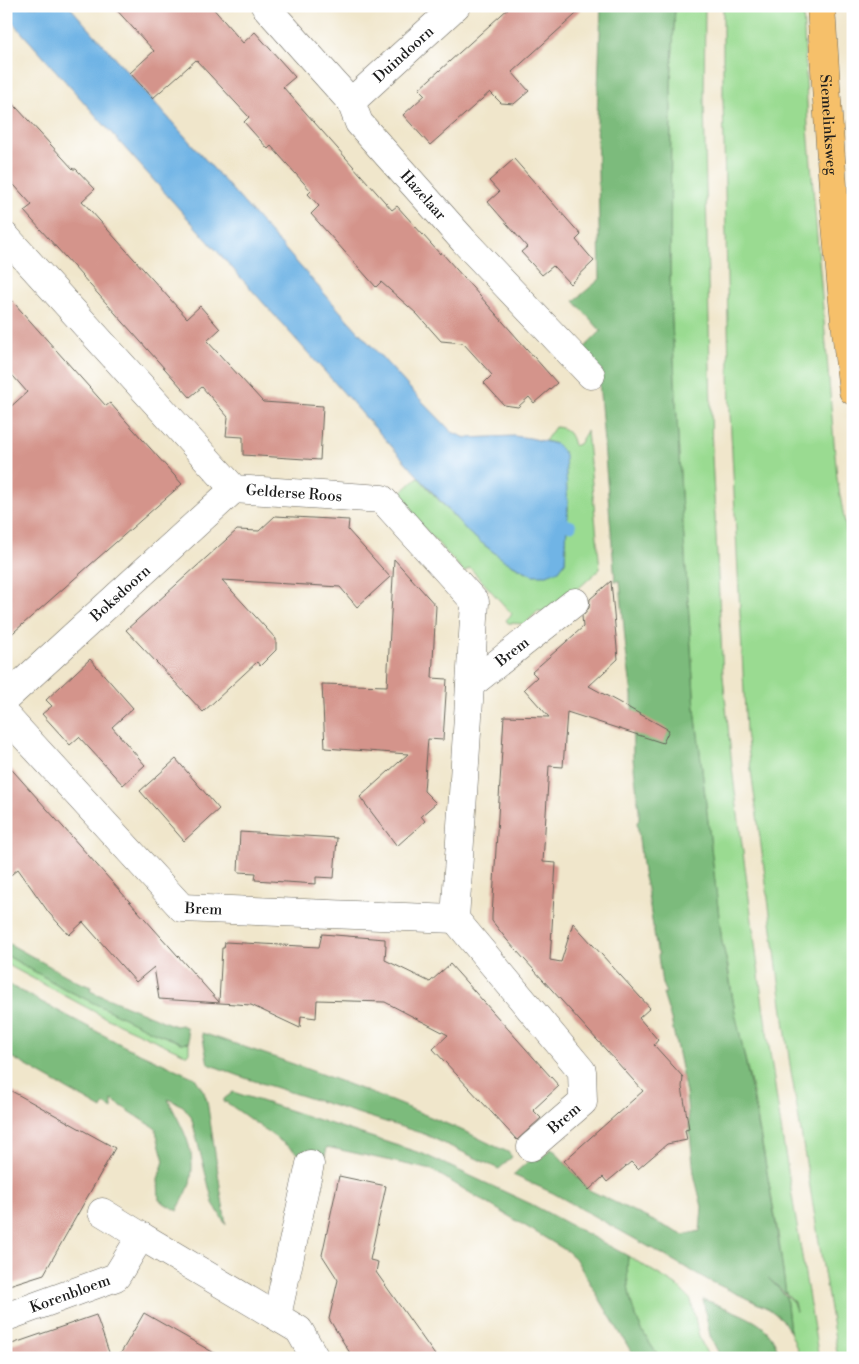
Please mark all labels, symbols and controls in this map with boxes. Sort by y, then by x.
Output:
street label: Duindoorn [369,22,438,86]
street label: Siemelinksweg [816,74,842,176]
street label: Hazelaar [396,166,451,225]
street label: Gelderse Roos [245,480,343,506]
street label: Boksdoorn [85,561,154,626]
street label: Brem [491,633,533,671]
street label: Brem [183,899,223,919]
street label: Brem [543,1099,585,1138]
street label: Korenbloem [27,1270,113,1317]

